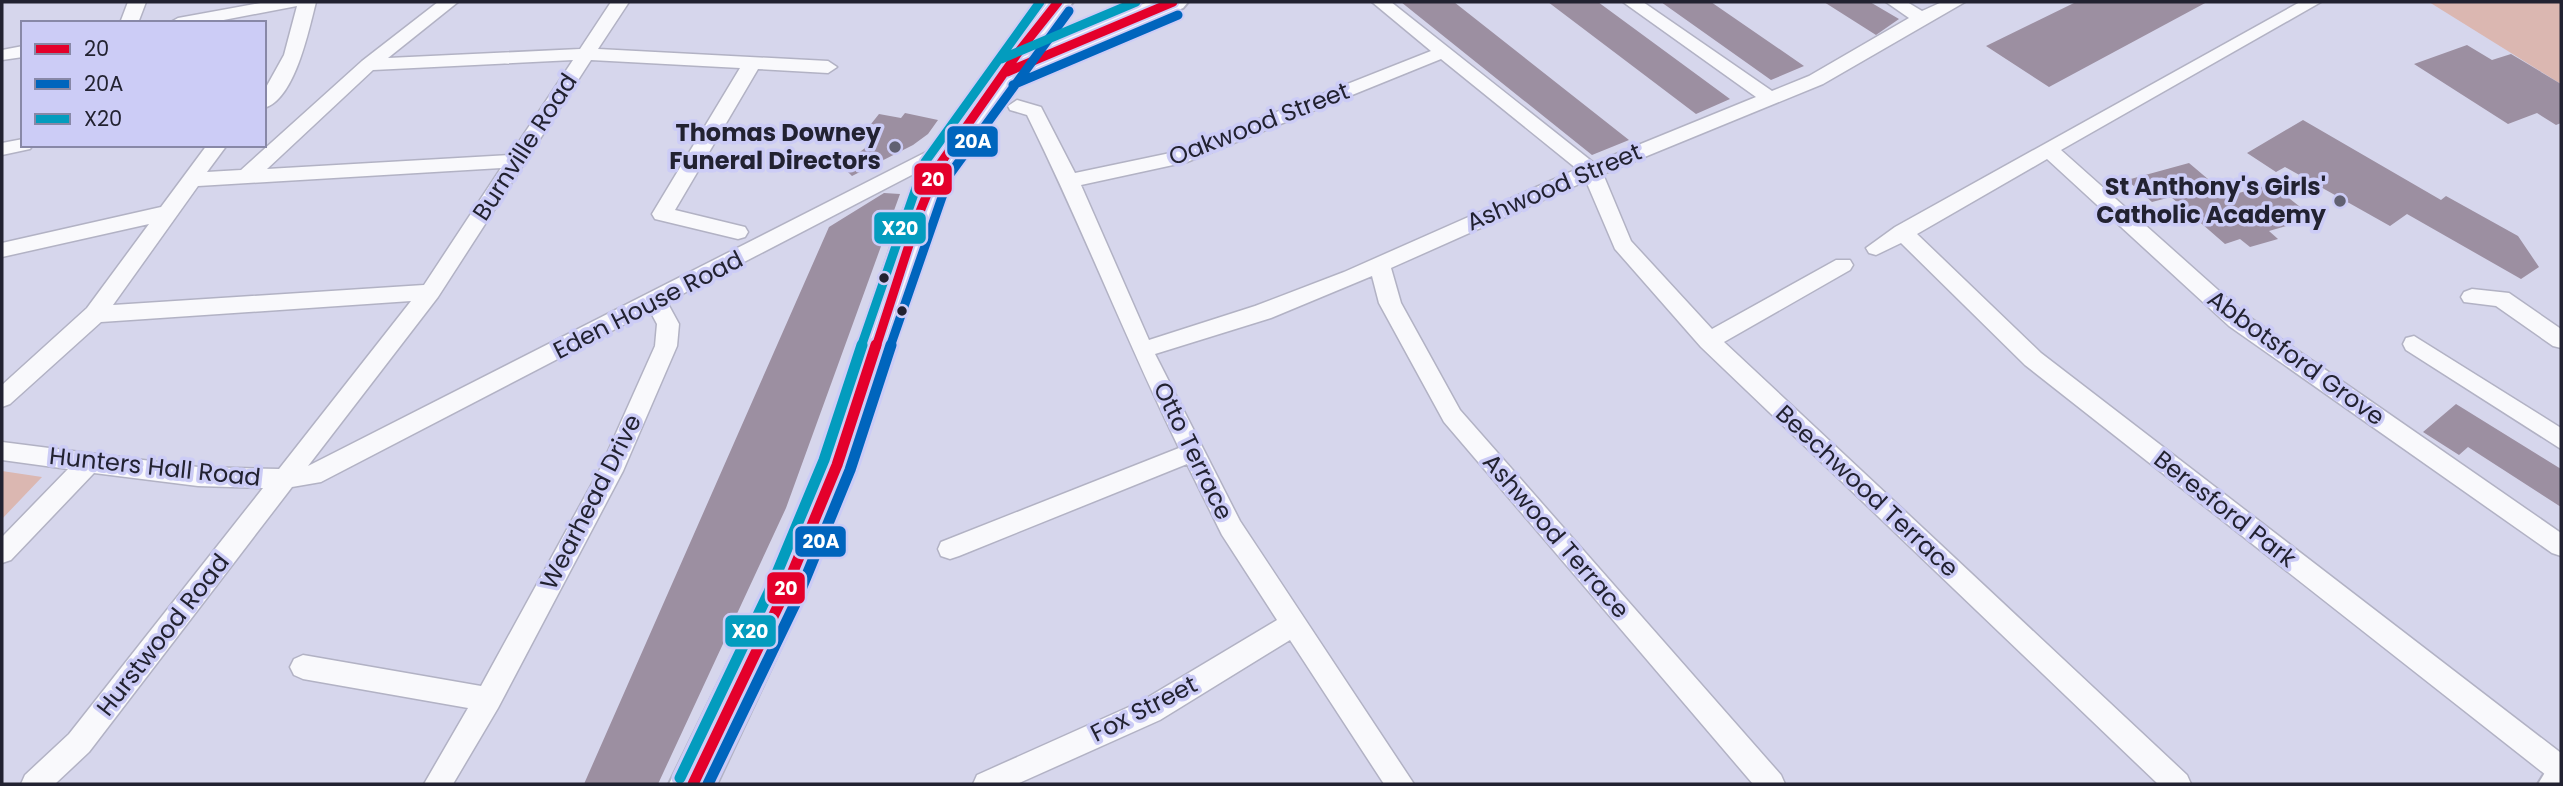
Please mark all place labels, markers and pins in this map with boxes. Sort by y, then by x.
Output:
place label: Thomas Downey Funeral Directors [669,116,882,177]
marker: Thomas Downey Funeral Directors [887,139,903,155]
place label: St Anthony's Girls' Catholic Academy [2096,170,2327,231]
marker: St Anthony's Girls' Catholic Academy [2332,193,2348,209]
unlabelled marker [877,271,891,285]
unlabelled marker [895,304,909,318]

